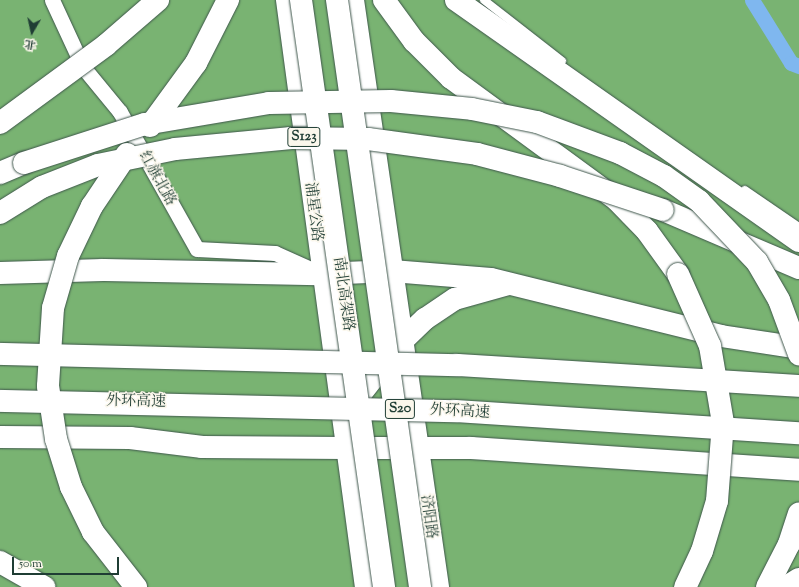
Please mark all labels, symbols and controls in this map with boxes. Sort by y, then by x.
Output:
north arrow [12,12,52,52]
text: 北 [23,35,37,53]
road number: S123 [287,125,321,149]
street label: 红旗北路 [135,148,179,210]
street label: 浦星公路 [300,181,326,243]
street label: 南北高架路 [329,256,357,332]
street label: 外环高速 [106,392,166,412]
road number: S20 [384,397,416,421]
street label: 外环高速 [430,401,490,423]
street label: 济阳路 [416,493,440,541]
scale bar [14,549,121,575]
text: 50 m [19,555,42,573]

